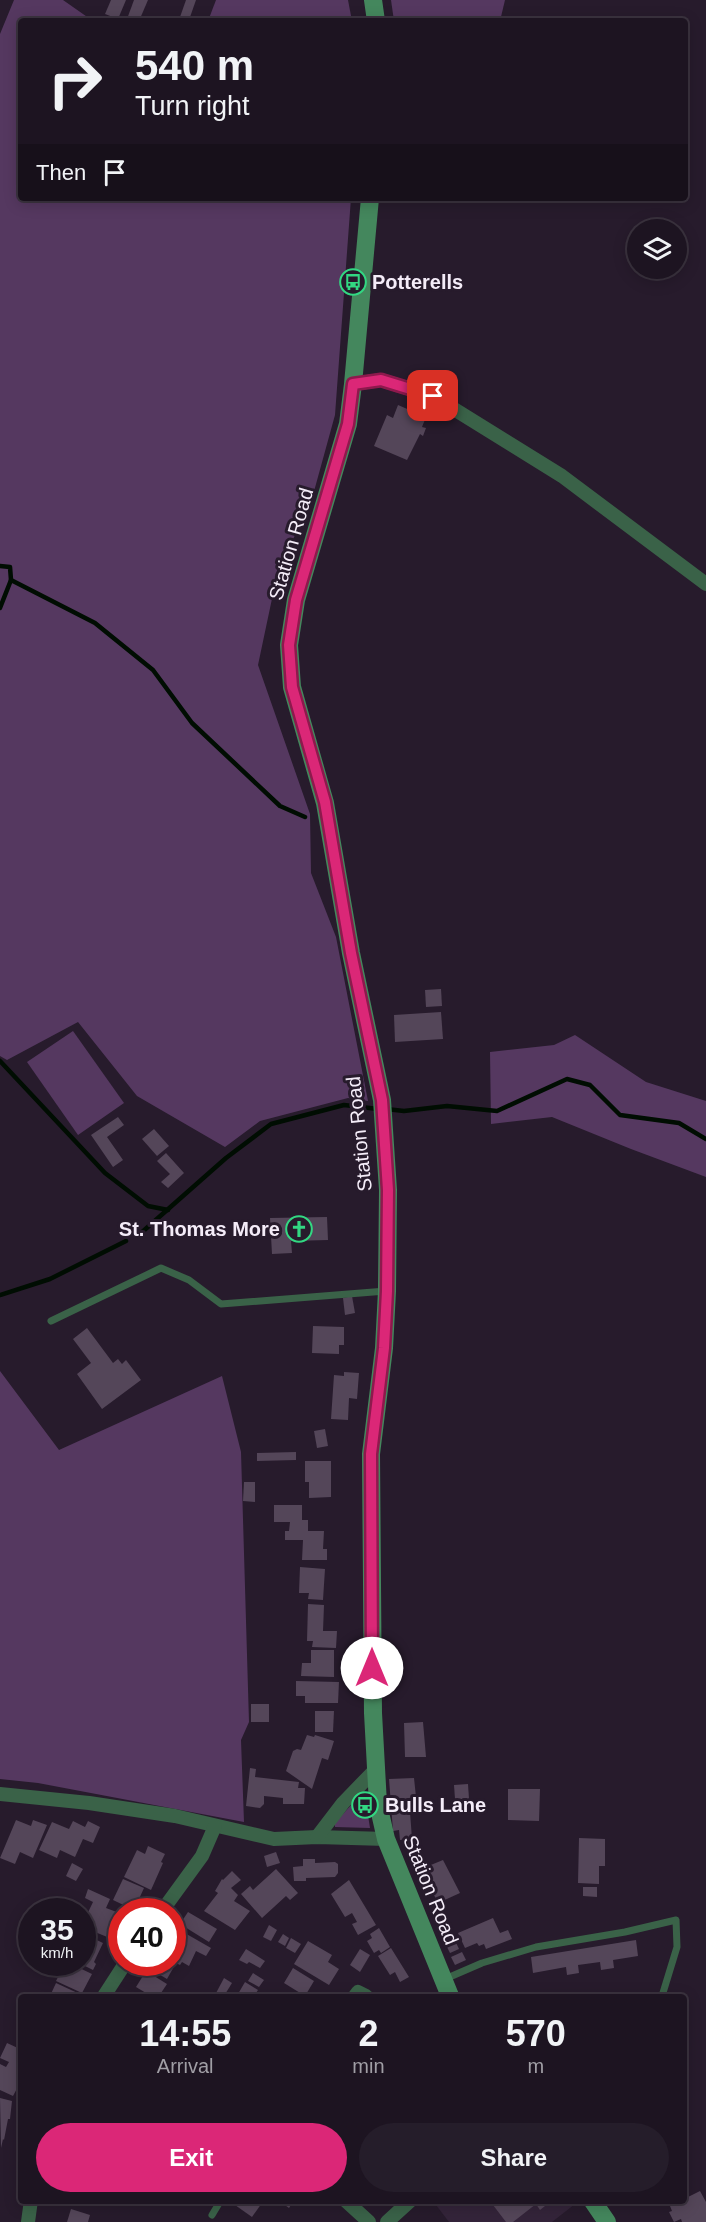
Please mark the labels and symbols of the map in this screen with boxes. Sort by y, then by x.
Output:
bus stop icon: Potterells [338,267,368,297]
place label: Potterells [372,271,463,293]
pin [407,370,458,421]
street label: Station Road [264,485,318,603]
street label: Station Road [342,1075,376,1193]
church icon: St. Thomas More [284,1214,314,1244]
place label: St. Thomas More [119,1218,280,1240]
position arrow [340,1636,404,1700]
bus stop icon: Bulls Lane [350,1790,380,1820]
place label: Bulls Lane [385,1794,486,1816]
street label: Station Road [399,1832,463,1948]
speed limit sign: 40 [108,1898,186,1976]

